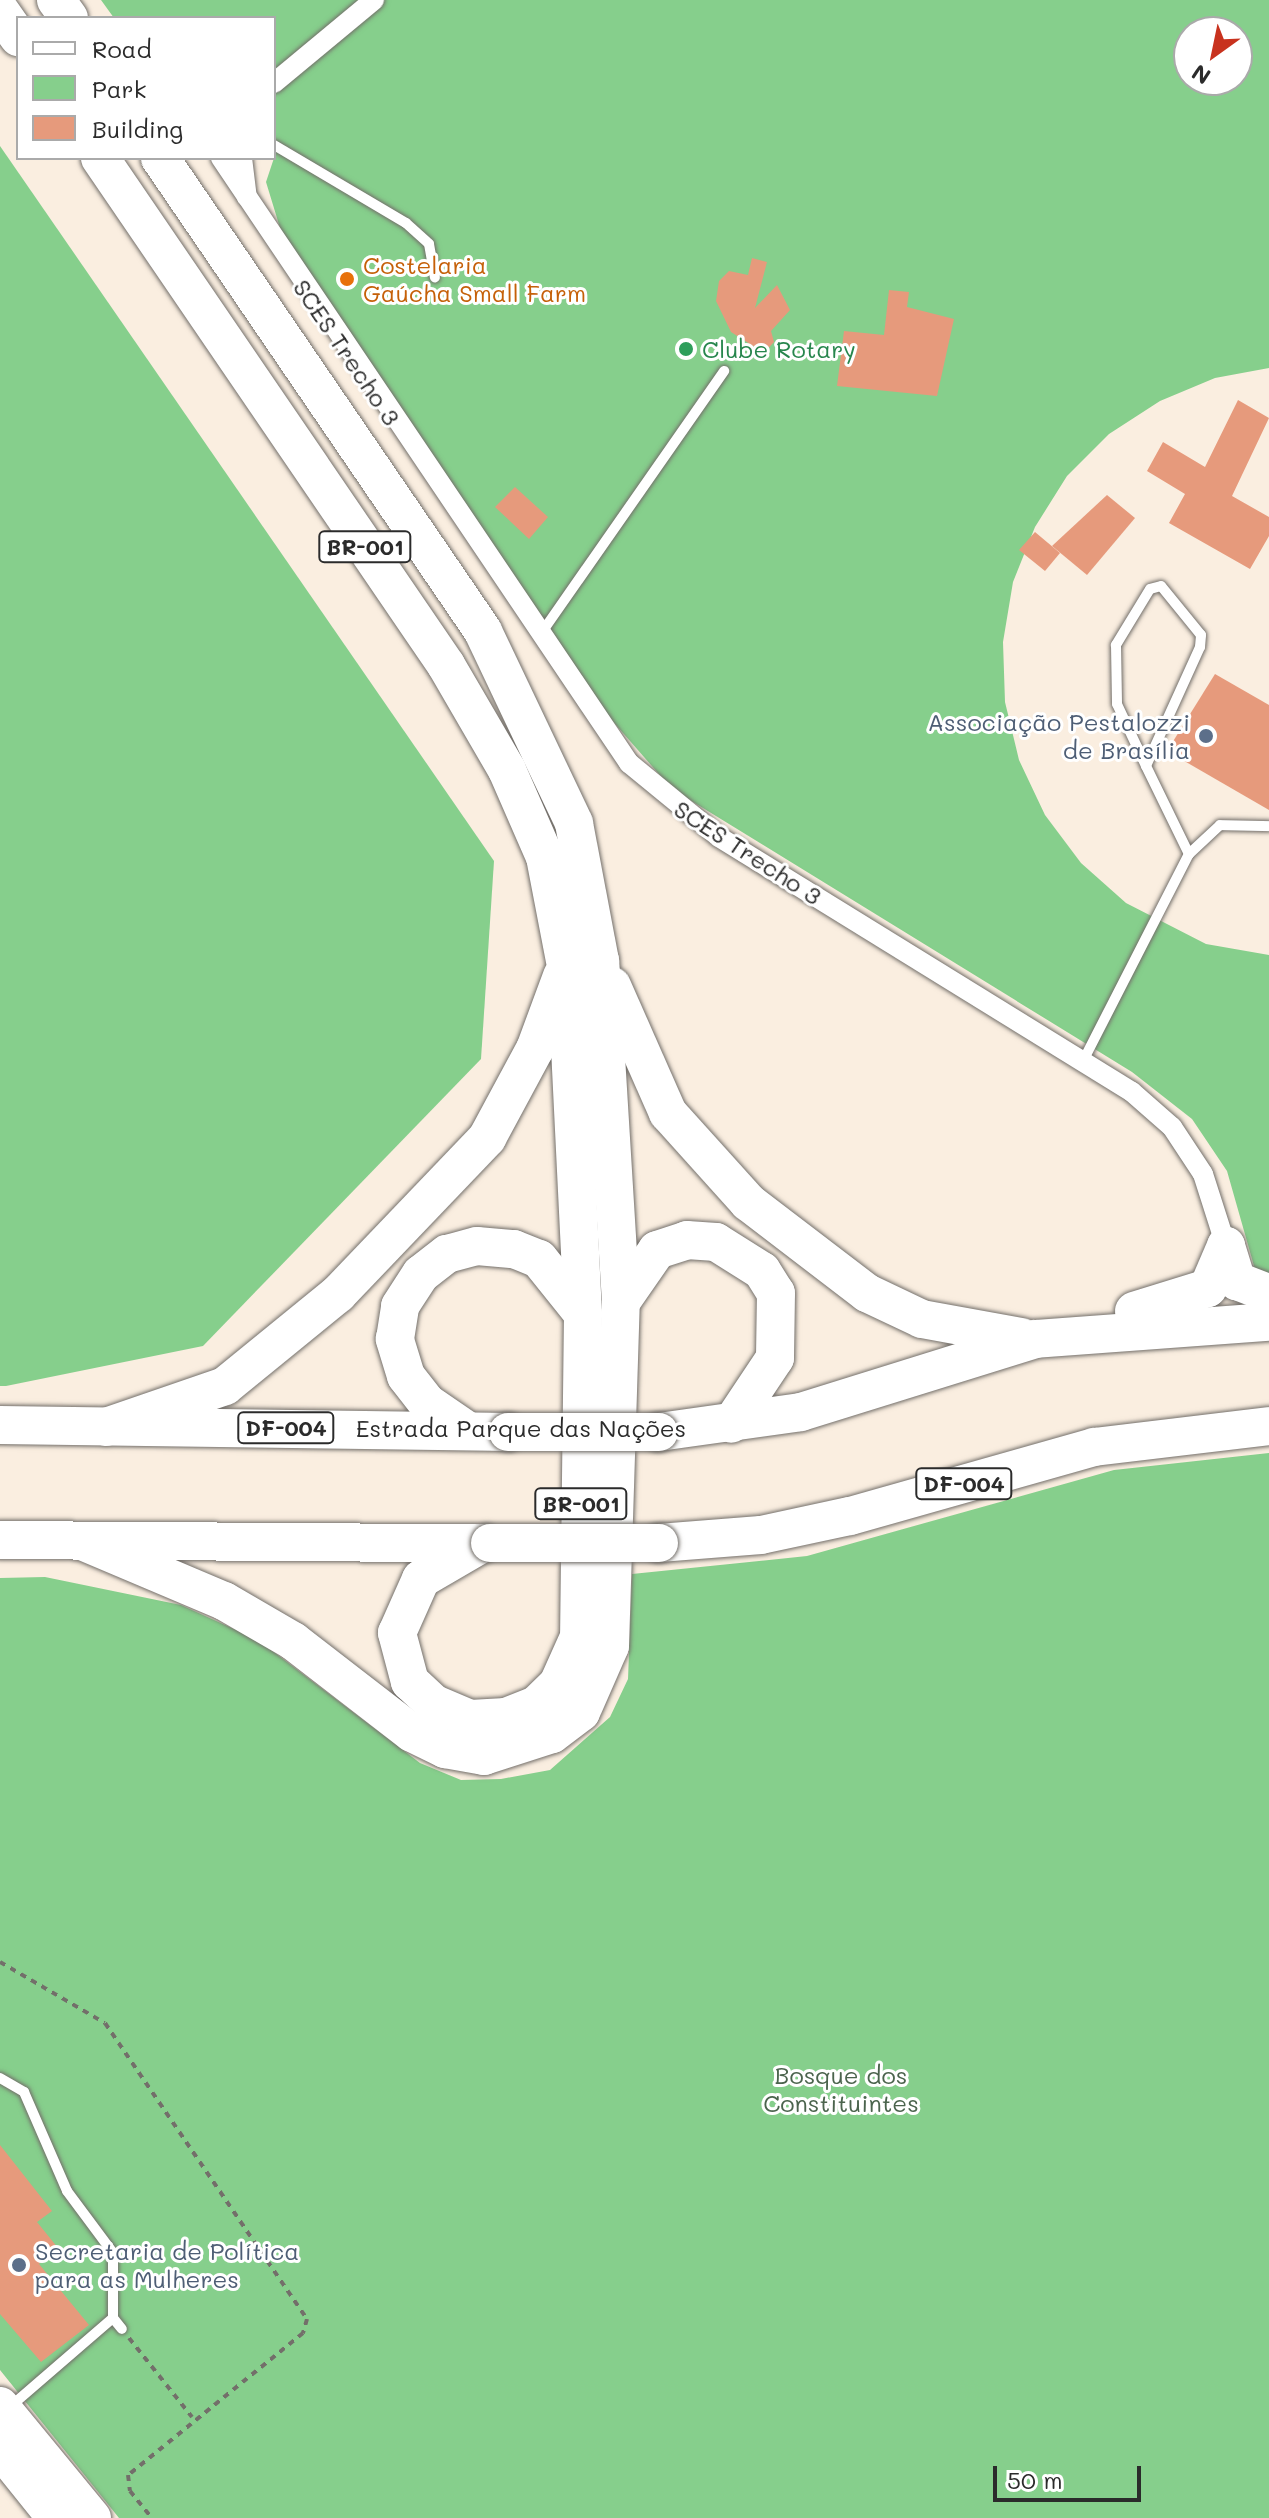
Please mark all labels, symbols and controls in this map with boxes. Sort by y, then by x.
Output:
legend [16,16,276,160]
north arrow [1173,16,1253,96]
text: Road [92,33,152,64]
text: N [1186,58,1216,92]
text: Park [92,73,146,104]
text: Building [92,113,183,144]
place label: Costelaria Gaúcha Small Farm [363,251,586,307]
marker: Costelaria Gaúcha Small Farm [338,270,356,288]
street label: SCES Trecho 3 [288,274,406,430]
place label: Clube Rotary [702,335,856,363]
marker: Clube Rotary [677,340,695,358]
road number: BR-001 [317,529,413,565]
place label: Associação Pestalozzi de Brasília [927,708,1190,764]
marker: Associação Pestalozzi de Brasília [1197,727,1215,745]
street label: SCES Trecho 3 [669,794,827,910]
road number: DF-004 [236,1410,336,1446]
street label: Estrada Parque das Nações [356,1414,686,1442]
road number: DF-004 [914,1466,1014,1502]
road number: BR-001 [533,1486,629,1522]
park label: Bosque dos Constituintes [763,2061,919,2117]
place label: Secretaria de Política para as Mulheres [35,2237,299,2293]
marker: Secretaria de Política para as Mulheres [10,2256,28,2274]
scale bar [997,2450,1145,2500]
text: 50 m [1007,2464,1063,2495]

